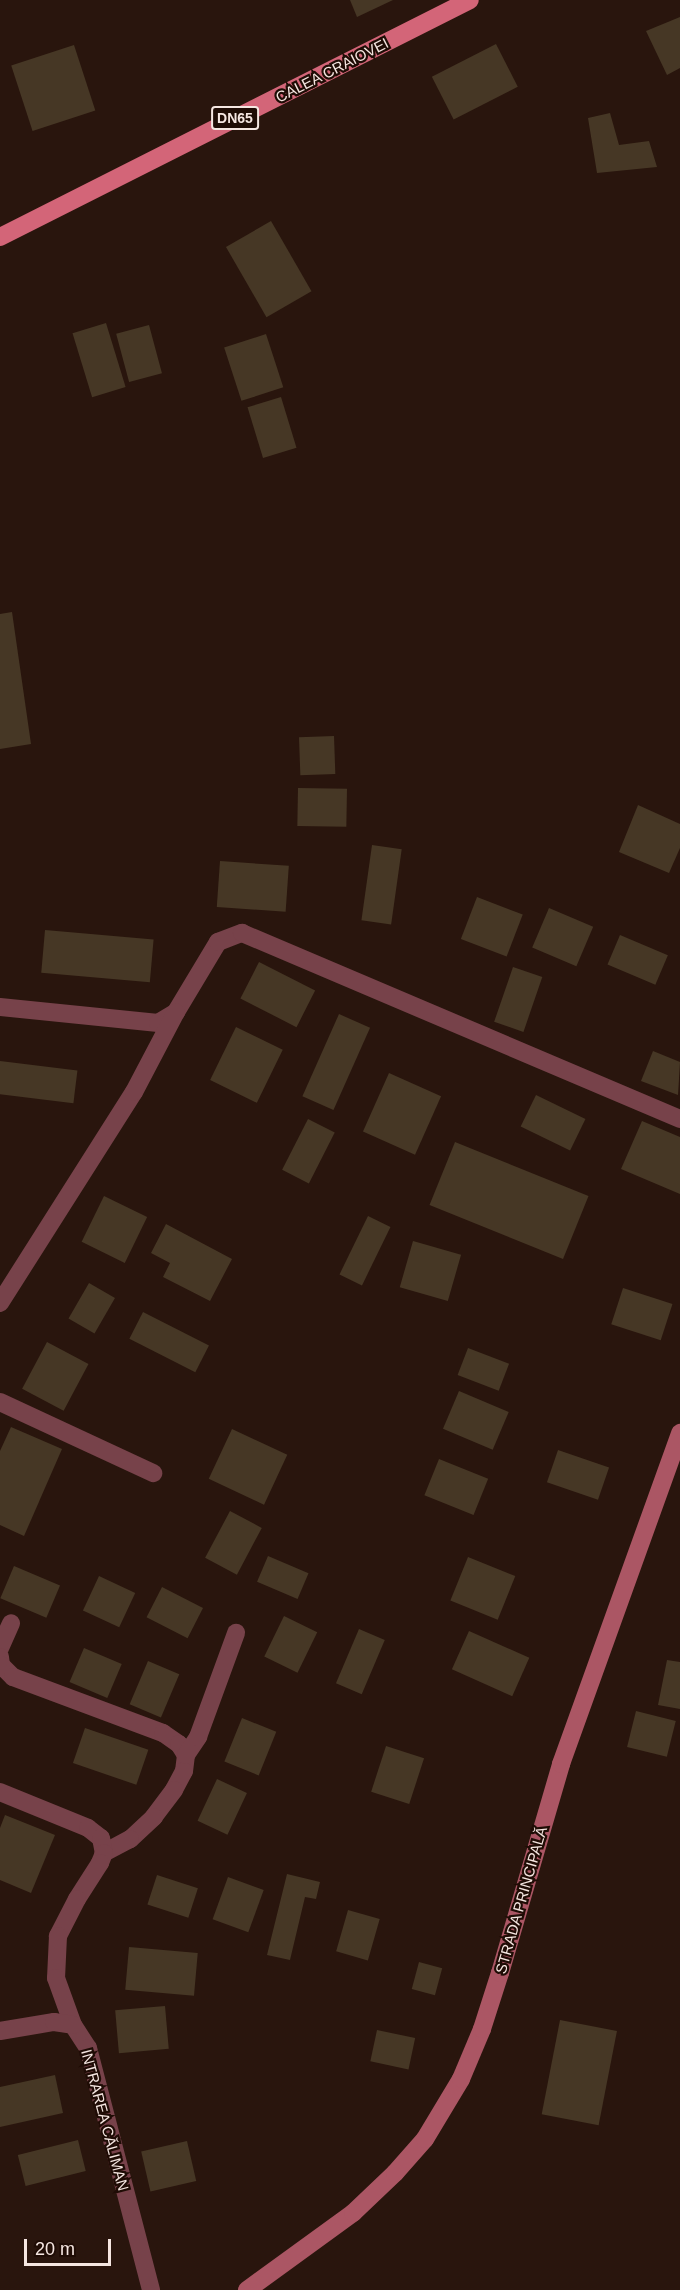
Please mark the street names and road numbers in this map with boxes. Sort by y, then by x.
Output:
street label: CALEA CRAIOVEI [272,34,392,106]
road number: DN65 [211,107,259,129]
street label: STRADA PRINCIPALĂ [491,1824,551,1976]
street label: INTRAREA CĂLIMAN [77,2047,133,2193]

